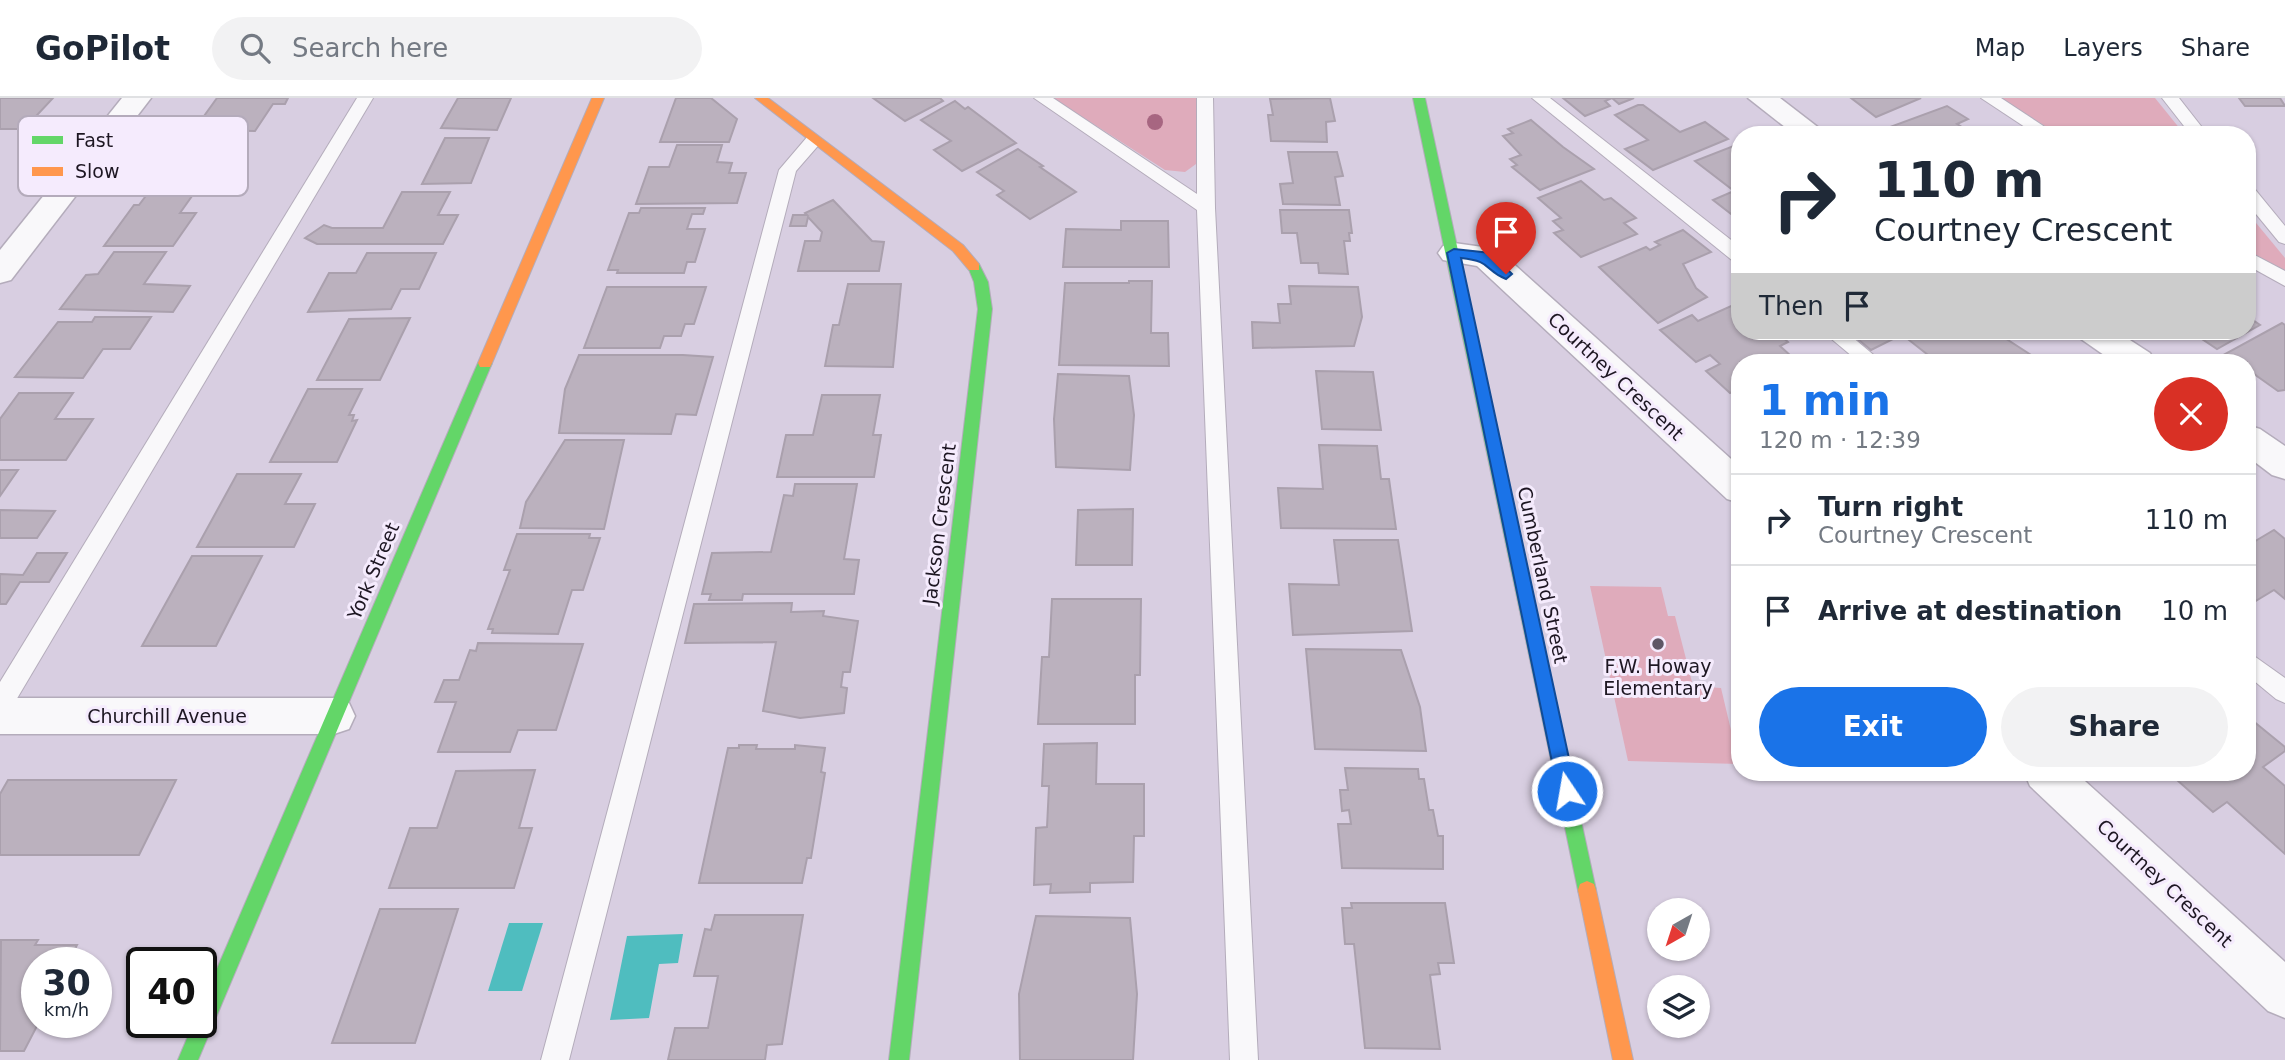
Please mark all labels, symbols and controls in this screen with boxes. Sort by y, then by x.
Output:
search box [212,17,702,80]
text: GoPilot [35,29,170,68]
icon: search [236,29,274,67]
text: Search here [292,33,448,63]
text: Map [1975,34,2025,62]
text: Layers [2063,34,2143,62]
text: Share [2181,34,2250,62]
legend [18,116,248,196]
text: Fast [75,129,113,151]
text: 110 m [1874,152,2044,209]
icon: right [1759,154,1850,245]
text: Slow [75,160,120,182]
pin [1476,202,1536,274]
text: Courtney Crescent [1874,211,2172,249]
icon: arrive [1487,213,1525,251]
icon: arrive [1838,287,1876,325]
text: Then [1759,291,1824,321]
street label: Courtney Crescent [1544,308,1688,444]
text: 1 min [1759,376,1891,425]
button: close [2154,377,2228,451]
text: 120 m · 12:39 [1759,427,1921,453]
street label: Jackson Crescent [918,442,960,607]
street label: Cumberland Street [1514,485,1572,665]
text: Turn right [1818,492,1963,522]
icon: right [1759,501,1797,539]
text: 110 m [2145,505,2228,535]
street label: York Street [342,519,403,624]
text: Courtney Crescent [1818,522,2032,548]
icon: arrive [1759,592,1797,630]
text: Arrive at destination [1818,596,2122,626]
text: 10 m [2161,596,2228,626]
marker: F.W. Howay Elementary [1650,636,1666,652]
place label: F.W. Howay Elementary [1603,655,1713,699]
button: Exit [1759,687,1987,767]
button: Share [2001,687,2228,767]
street label: Churchill Avenue [87,705,247,727]
position arrow [1530,754,1604,828]
street label: Courtney Crescent [2093,815,2237,951]
north arrow [1647,898,1710,961]
map controls [1647,898,1710,1038]
speed limit sign: 40 [126,947,217,1038]
text: 30 [42,963,91,1003]
button: layers [1647,975,1710,1038]
text: km/h [44,999,89,1020]

